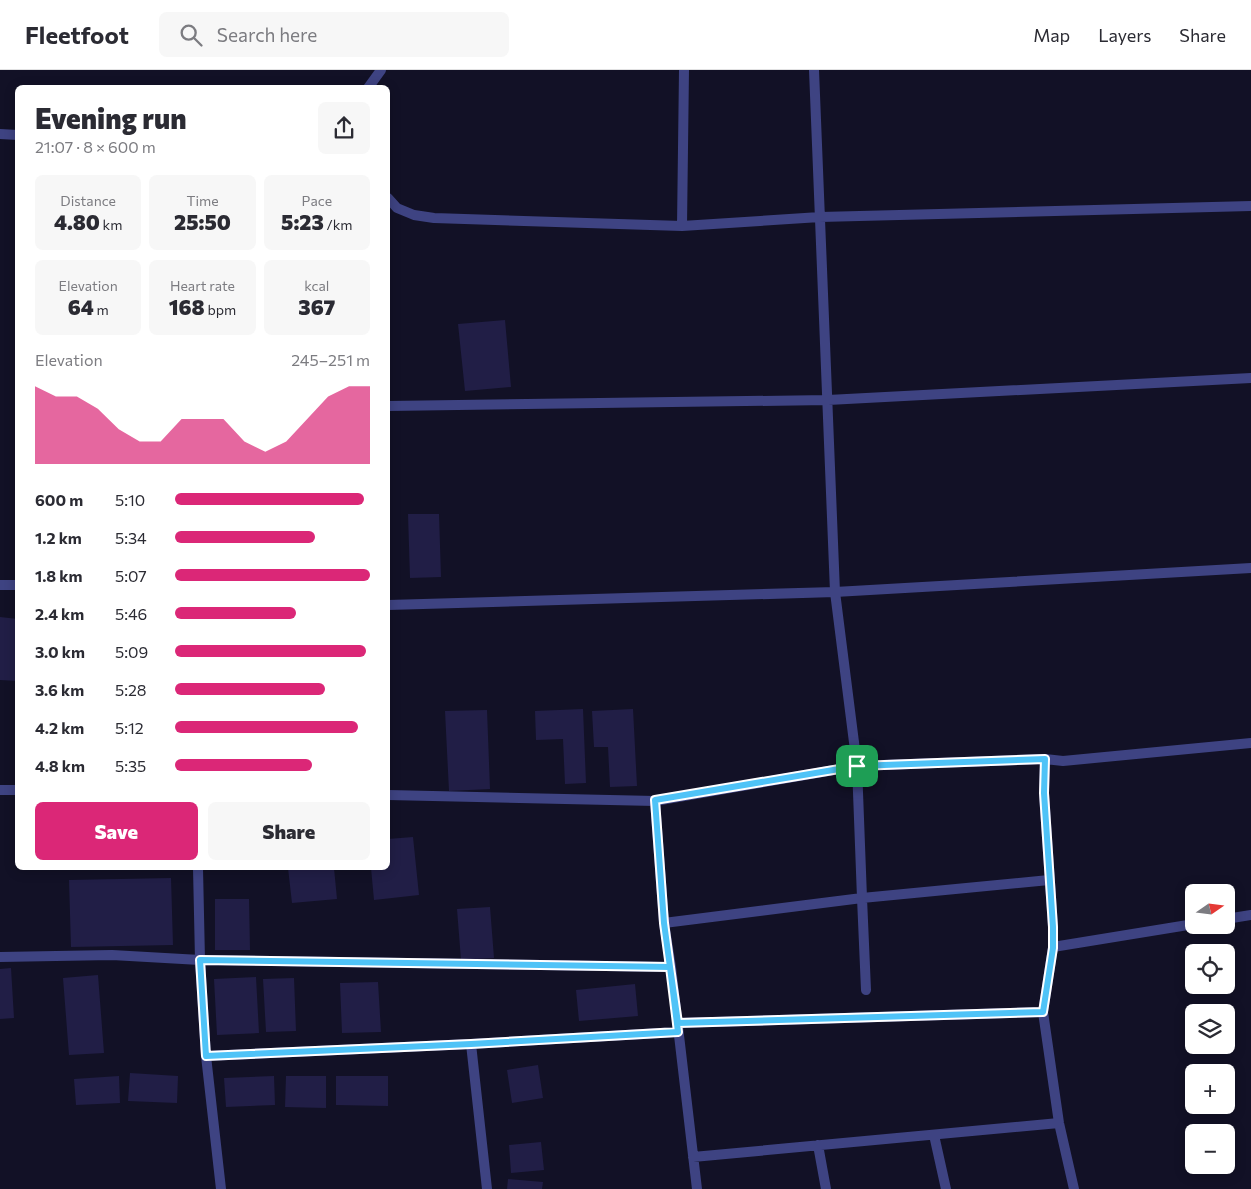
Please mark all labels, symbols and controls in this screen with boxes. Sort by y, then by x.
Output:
search box [159,12,509,57]
text: Fleetfoot [25,20,129,49]
icon: search [177,21,205,49]
text: Search here [217,23,317,46]
text: Map [1033,24,1070,46]
text: Layers [1098,24,1151,46]
text: Share [1179,24,1226,46]
text: Evening run [35,101,187,135]
button: share [318,102,370,154]
text: 21:07 · 8 × 600 m [35,137,156,156]
text: Distance [60,192,116,209]
text: Time [186,192,219,209]
text: Pace [302,192,332,209]
text: 4.80 [54,209,100,234]
text: 25:50 [174,209,231,234]
text: 5:23 [281,209,324,234]
text: km [100,216,122,233]
text: /km [324,216,353,233]
text: Elevation [59,277,118,294]
text: Heart rate [170,277,235,294]
text: kcal [304,277,329,294]
text: 64 [68,294,94,319]
text: 168 [169,294,205,319]
text: 367 [298,294,335,319]
text: m [94,301,109,318]
text: bpm [205,301,236,318]
text: Elevation [35,350,103,369]
text: 245–251 m [291,350,370,369]
text: 600 m [35,490,83,509]
text: 5:10 [115,490,145,509]
text: 1.2 km [35,528,82,547]
text: 5:34 [115,528,147,547]
text: 1.8 km [35,566,82,585]
text: 5:07 [115,566,147,585]
text: 2.4 km [35,604,84,623]
text: 5:46 [115,604,147,623]
text: 3.0 km [35,642,85,661]
text: 5:09 [115,642,148,661]
text: 3.6 km [35,680,84,699]
text: 5:28 [115,680,147,699]
text: 4.2 km [35,718,84,737]
text: 5:12 [115,718,144,737]
pin [836,745,878,787]
icon: arrive [843,752,871,780]
text: 4.8 km [35,756,85,775]
text: 5:35 [115,756,146,775]
button: Save [35,802,198,860]
button: Share [208,802,370,860]
north arrow [1185,884,1235,934]
map controls [1185,884,1235,1174]
button: locate [1185,944,1235,994]
button: layers [1185,1004,1235,1054]
button: + [1185,1064,1235,1114]
button: − [1185,1124,1235,1174]

